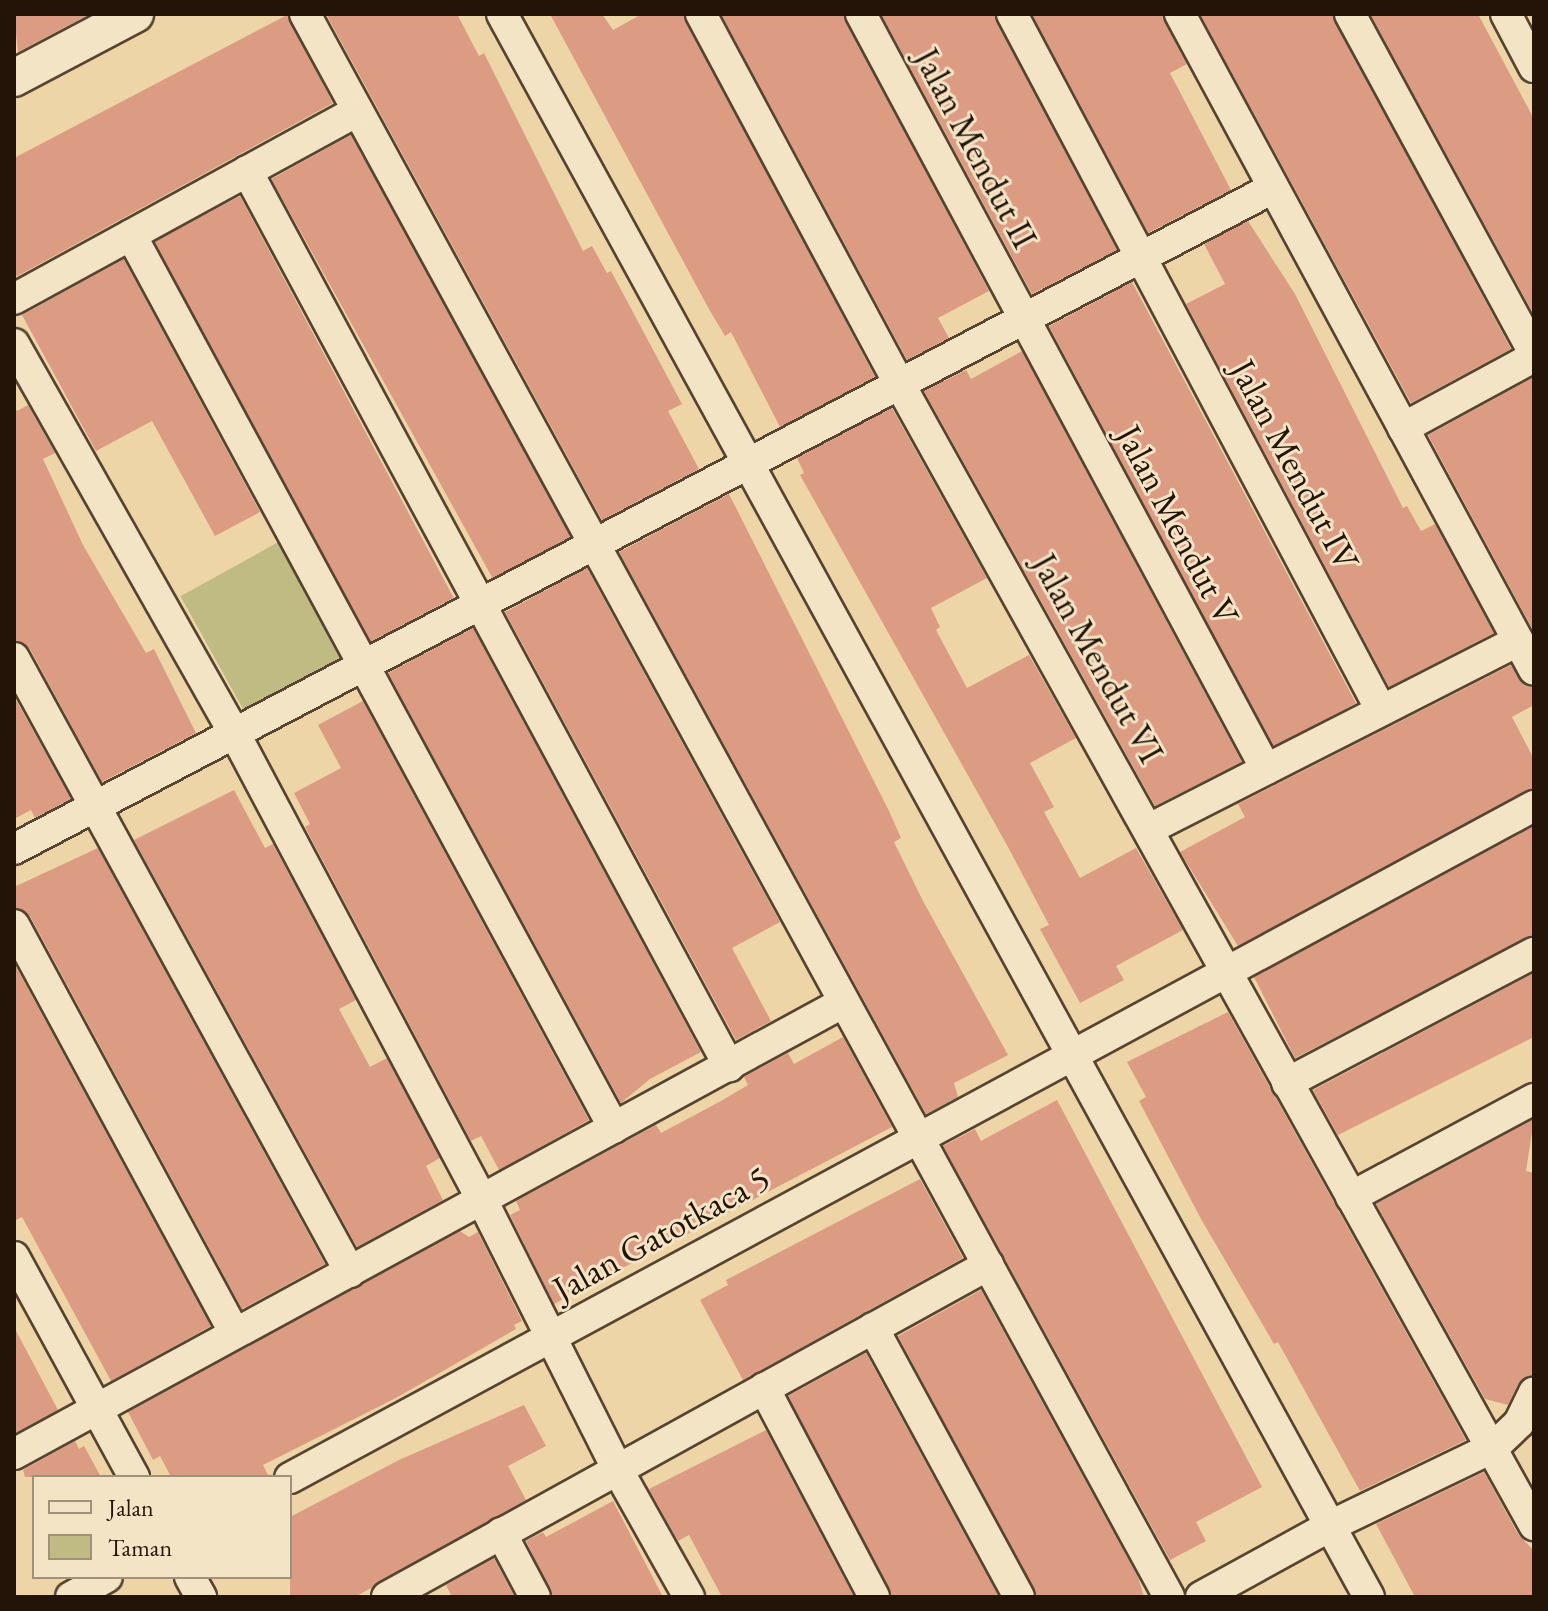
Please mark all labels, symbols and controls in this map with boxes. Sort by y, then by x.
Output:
street label: Jalan Mendut II [905,40,1047,256]
street label: Jalan Mendut IV [1221,352,1369,578]
street label: Jalan Mendut V [1107,418,1249,632]
street label: Jalan Mendut VI [1023,546,1173,770]
street label: Jalan Gatotkaca 5 [545,1156,777,1310]
legend [32,1475,292,1579]
text: Jalan [108,1492,154,1523]
text: Taman [108,1532,172,1563]

